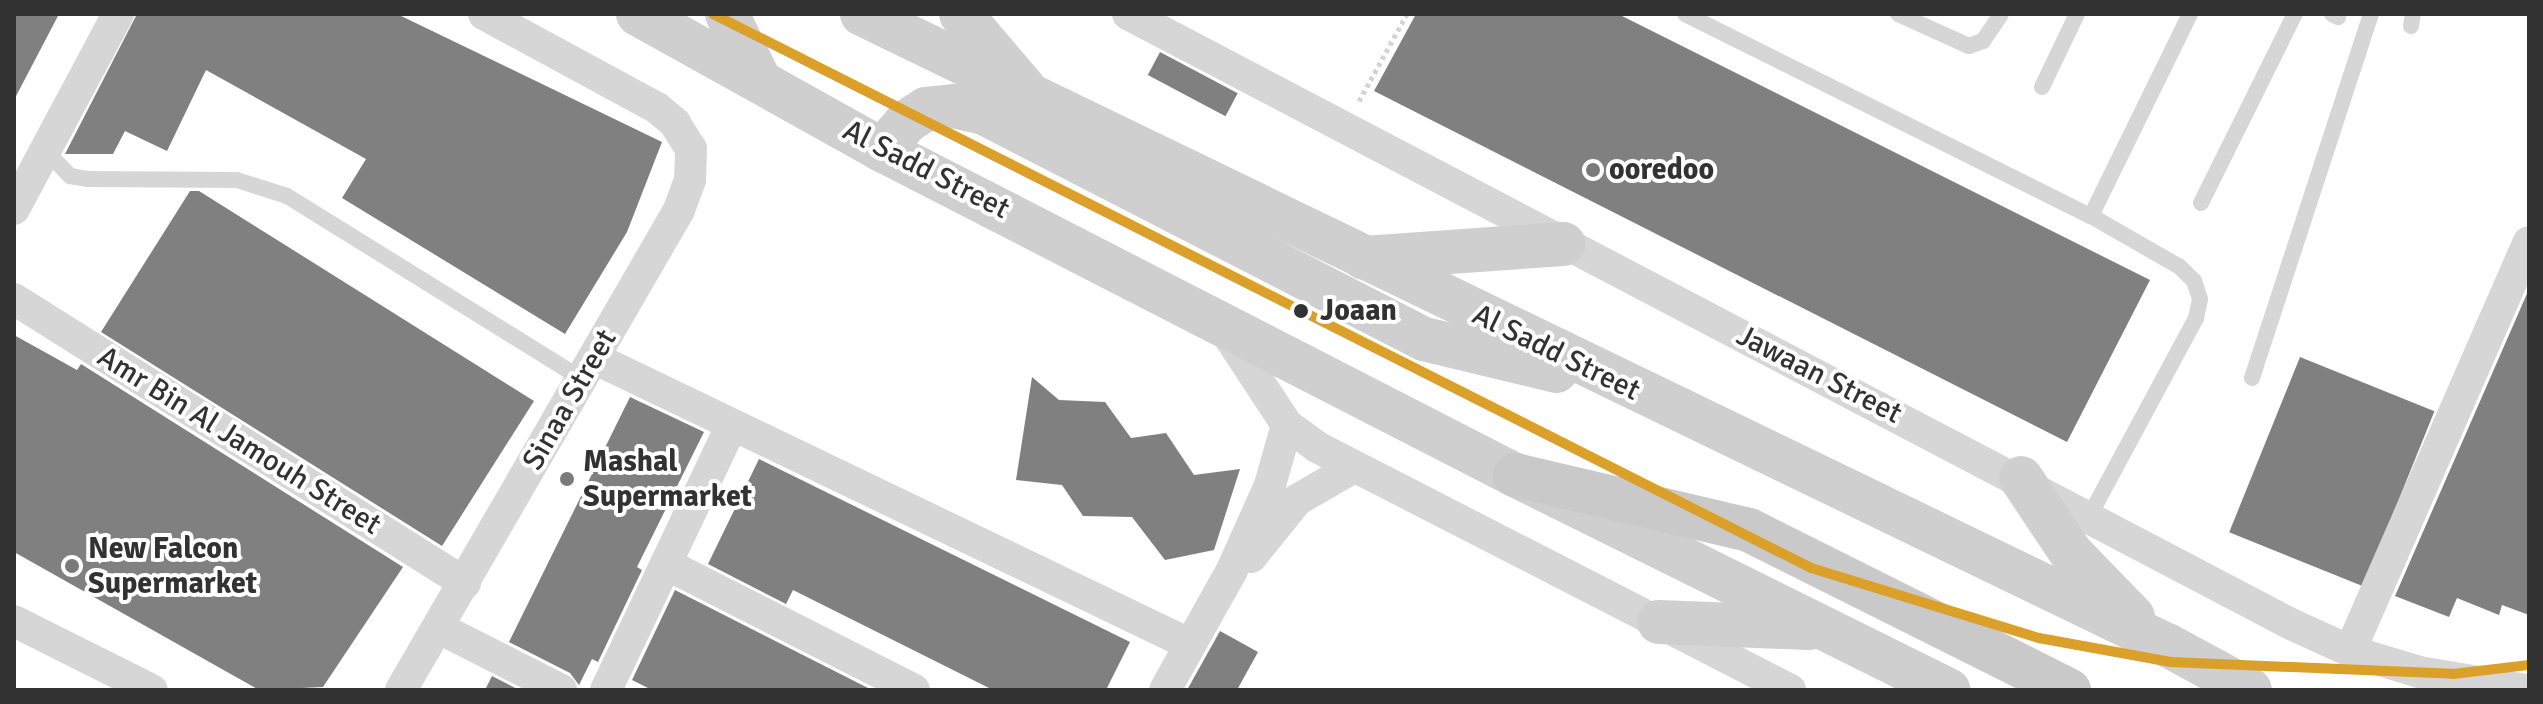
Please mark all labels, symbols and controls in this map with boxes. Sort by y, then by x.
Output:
street label: Al Sadd Street [837,113,1015,227]
place label: ooredoo [1609,152,1714,188]
marker: ooredoo [1584,161,1602,179]
place label: Joaan [1320,293,1397,329]
street label: Al Sadd Street [1466,297,1646,409]
marker: Joaan [1289,299,1313,323]
street label: Jawaan Street [1730,318,1908,432]
street label: Sinaa Street [515,323,625,477]
street label: Amr Bin Al Jamouh Street [91,339,387,543]
place label: Mashal Supermarket [583,444,752,514]
marker: Mashal Supermarket [558,470,576,488]
place label: New Falcon Supermarket [88,531,257,602]
marker: New Falcon Supermarket [63,557,81,575]

